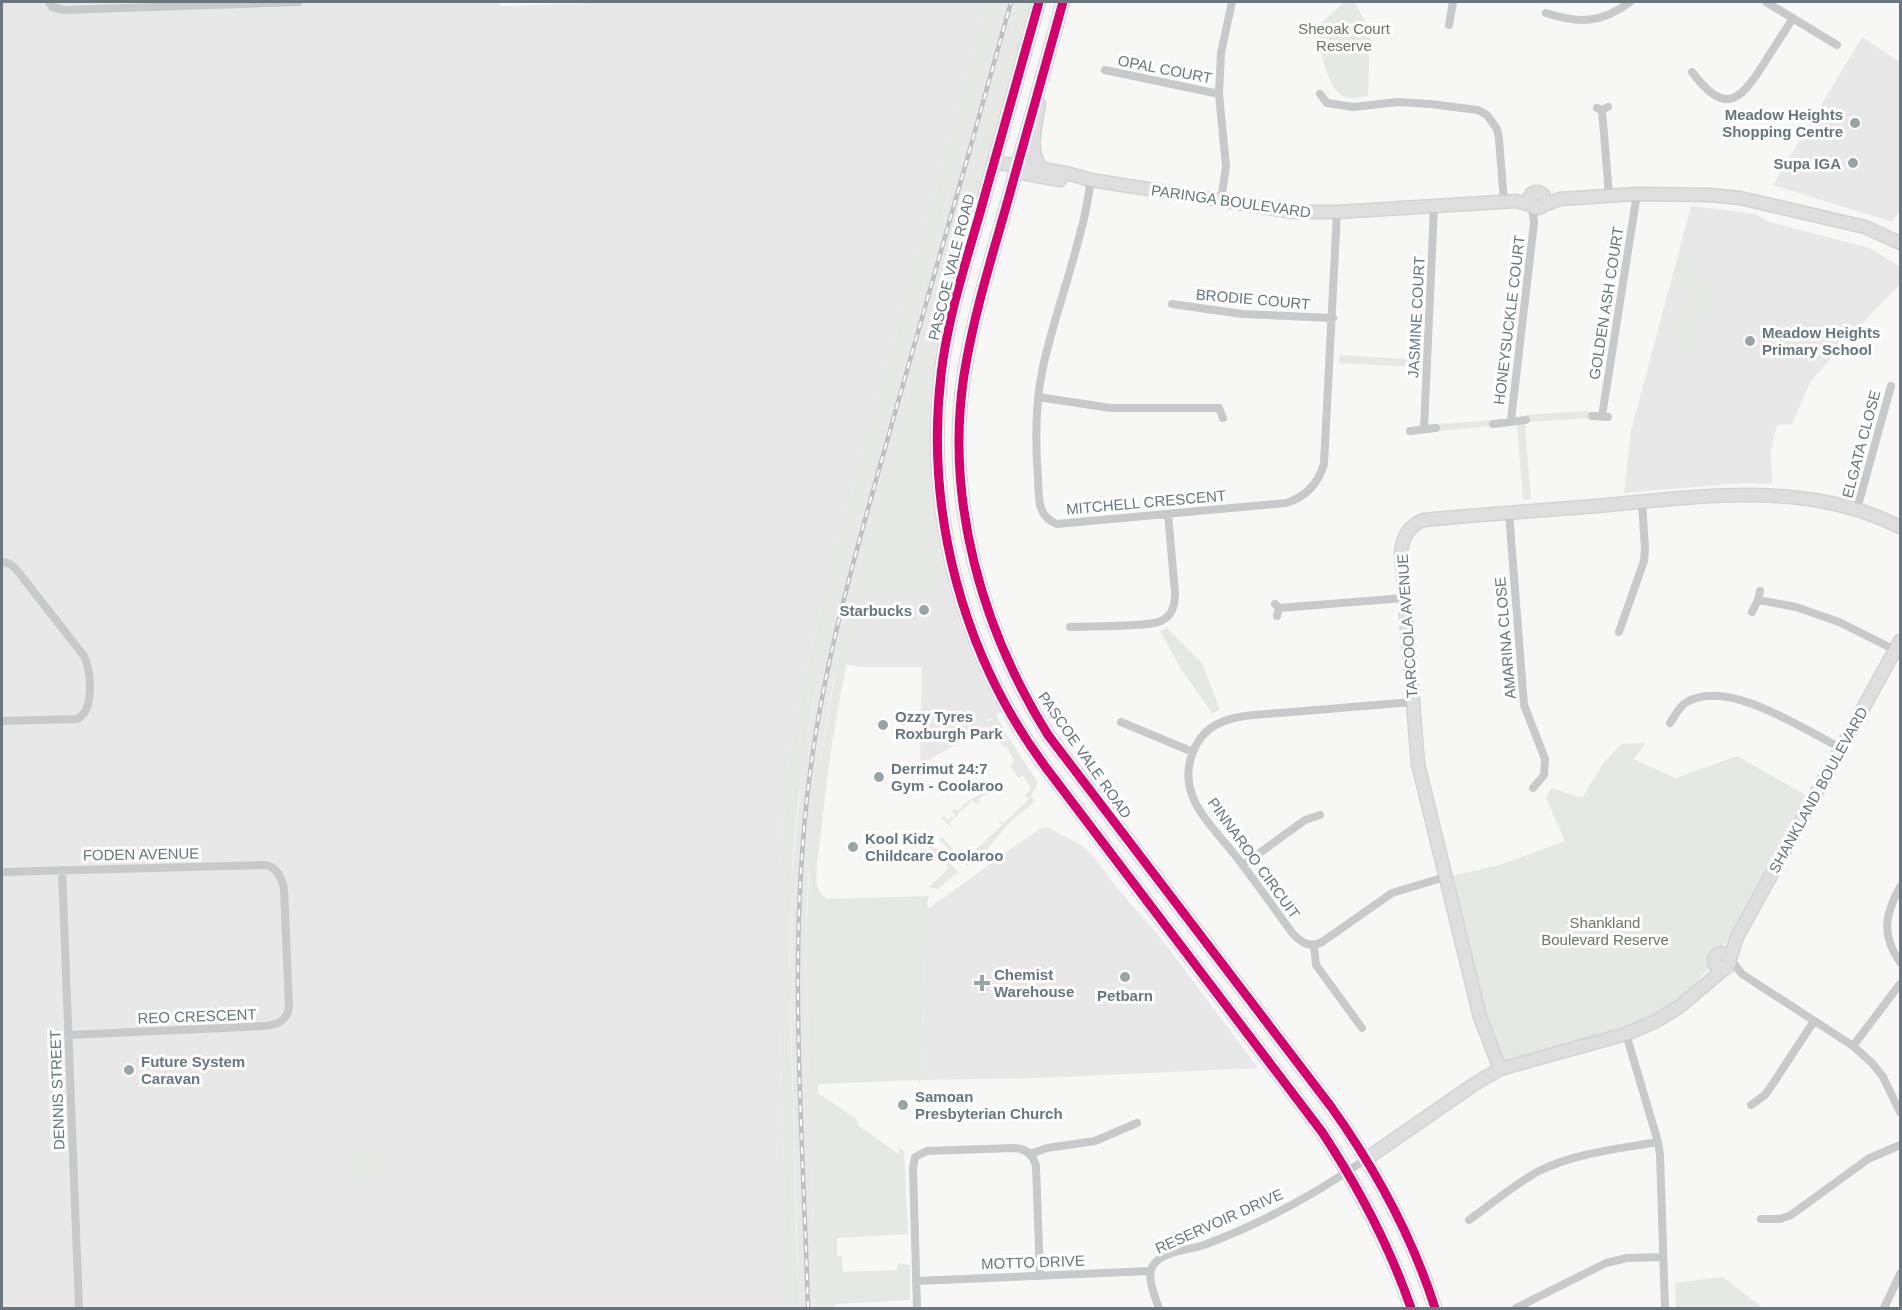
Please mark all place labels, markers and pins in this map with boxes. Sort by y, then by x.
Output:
place label: Meadow Heights Shopping Centre [1722,106,1843,140]
marker: Meadow Heights Shopping Centre [1848,116,1862,130]
place label: Supa IGA [1773,155,1841,172]
marker: Supa IGA [1846,156,1860,170]
place label: Meadow Heights Primary School [1762,324,1880,358]
marker: Meadow Heights Primary School [1743,334,1757,348]
place label: Starbucks [839,602,912,619]
marker: Starbucks [917,603,931,617]
place label: Ozzy Tyres Roxburgh Park [895,708,1003,742]
marker: Ozzy Tyres Roxburgh Park [876,718,890,732]
place label: Derrimut 24:7 Gym - Coolaroo [891,760,1004,794]
marker: Derrimut 24:7 Gym - Coolaroo [872,770,886,784]
place label: Kool Kidz Childcare Coolaroo [865,830,1003,864]
marker: Kool Kidz Childcare Coolaroo [846,840,860,854]
place label: Chemist Warehouse [994,966,1074,1000]
marker: Petbarn [1118,970,1132,984]
marker: Chemist Warehouse [975,976,989,990]
place label: Petbarn [1097,987,1153,1004]
place label: Future System Caravan [141,1053,245,1087]
marker: Future System Caravan [122,1063,136,1077]
place label: Samoan Presbyterian Church [915,1088,1063,1122]
marker: Samoan Presbyterian Church [896,1098,910,1112]

